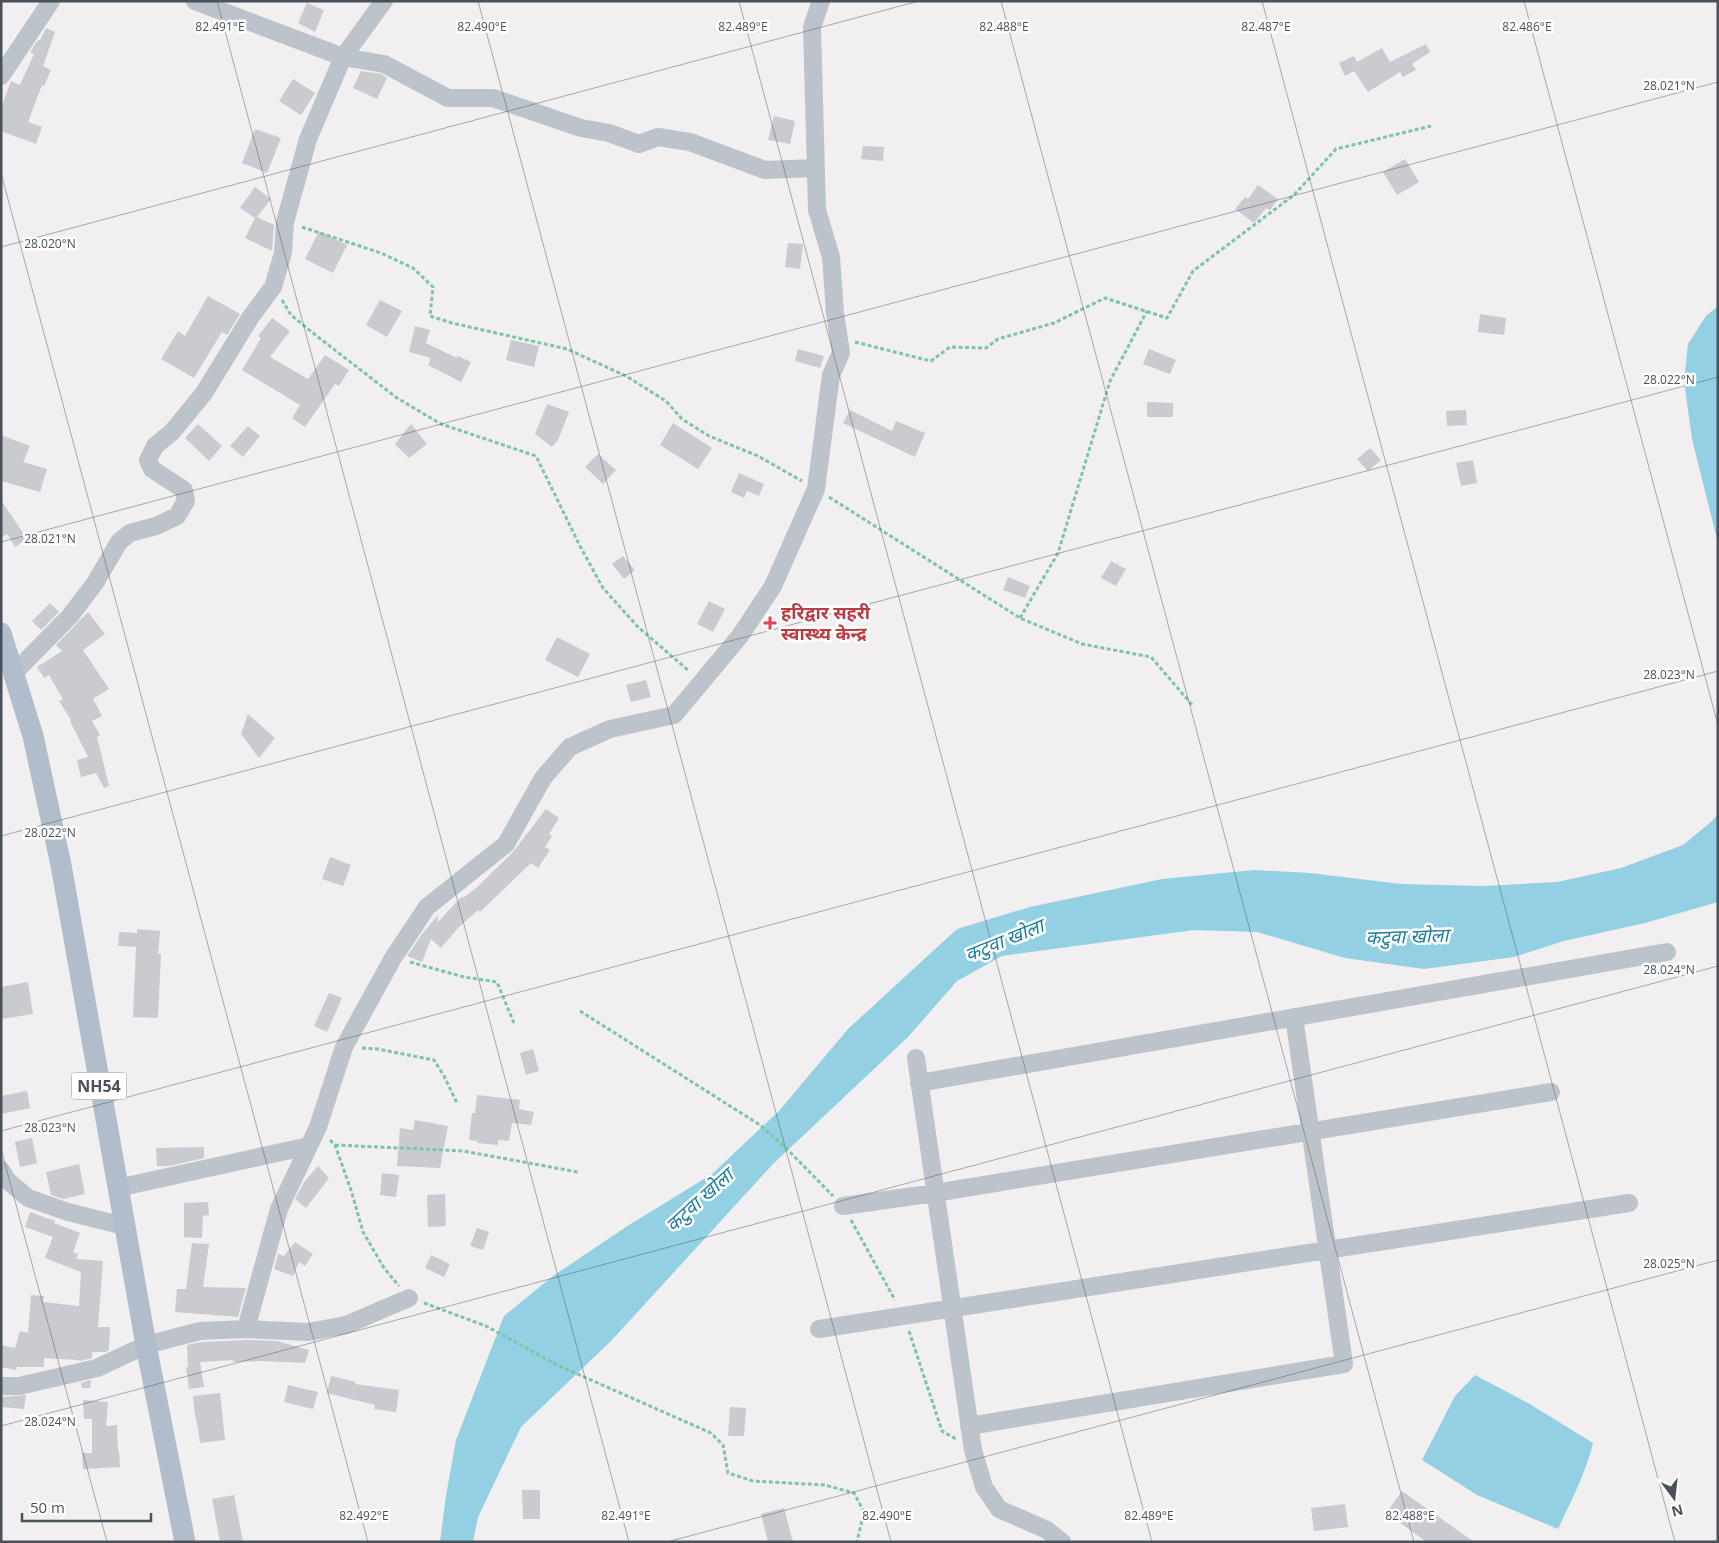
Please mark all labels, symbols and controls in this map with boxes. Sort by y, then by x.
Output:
text: 82.491°E [195,18,245,35]
text: 82.490°E [457,18,507,35]
text: 82.489°E [718,18,768,35]
text: 82.488°E [979,18,1029,35]
text: 82.487°E [1241,18,1291,35]
text: 82.486°E [1502,18,1552,35]
text: 28.021°N [1643,77,1695,94]
text: 28.020°N [24,235,76,252]
text: 28.022°N [1643,371,1695,388]
text: 28.021°N [24,530,76,547]
place label: हरिद्वार सहरी स्वास्थ्य केन्द्र [781,600,871,645]
marker: हरिद्वार सहरी स्वास्थ्य केन्द्र [763,616,777,630]
text: 28.023°N [1643,666,1695,683]
text: 28.022°N [24,824,76,841]
water label: कटुवा खोला [961,911,1051,968]
water label: कटुवा खोला [1365,921,1453,950]
text: 28.024°N [1643,961,1695,978]
road number: NH54 [72,1072,126,1100]
text: 28.023°N [24,1119,76,1136]
water label: कटुवा खोला [660,1160,742,1237]
text: 28.025°N [1643,1255,1695,1272]
text: 28.024°N [24,1413,76,1430]
north arrow [1649,1473,1699,1523]
scale bar [22,1490,151,1522]
text: 50 m [30,1497,65,1517]
text: N [1670,1500,1685,1522]
text: 82.492°E [339,1507,389,1524]
text: 82.491°E [601,1507,651,1524]
text: 82.490°E [862,1507,912,1524]
text: 82.489°E [1124,1507,1174,1524]
text: 82.488°E [1385,1507,1435,1524]

